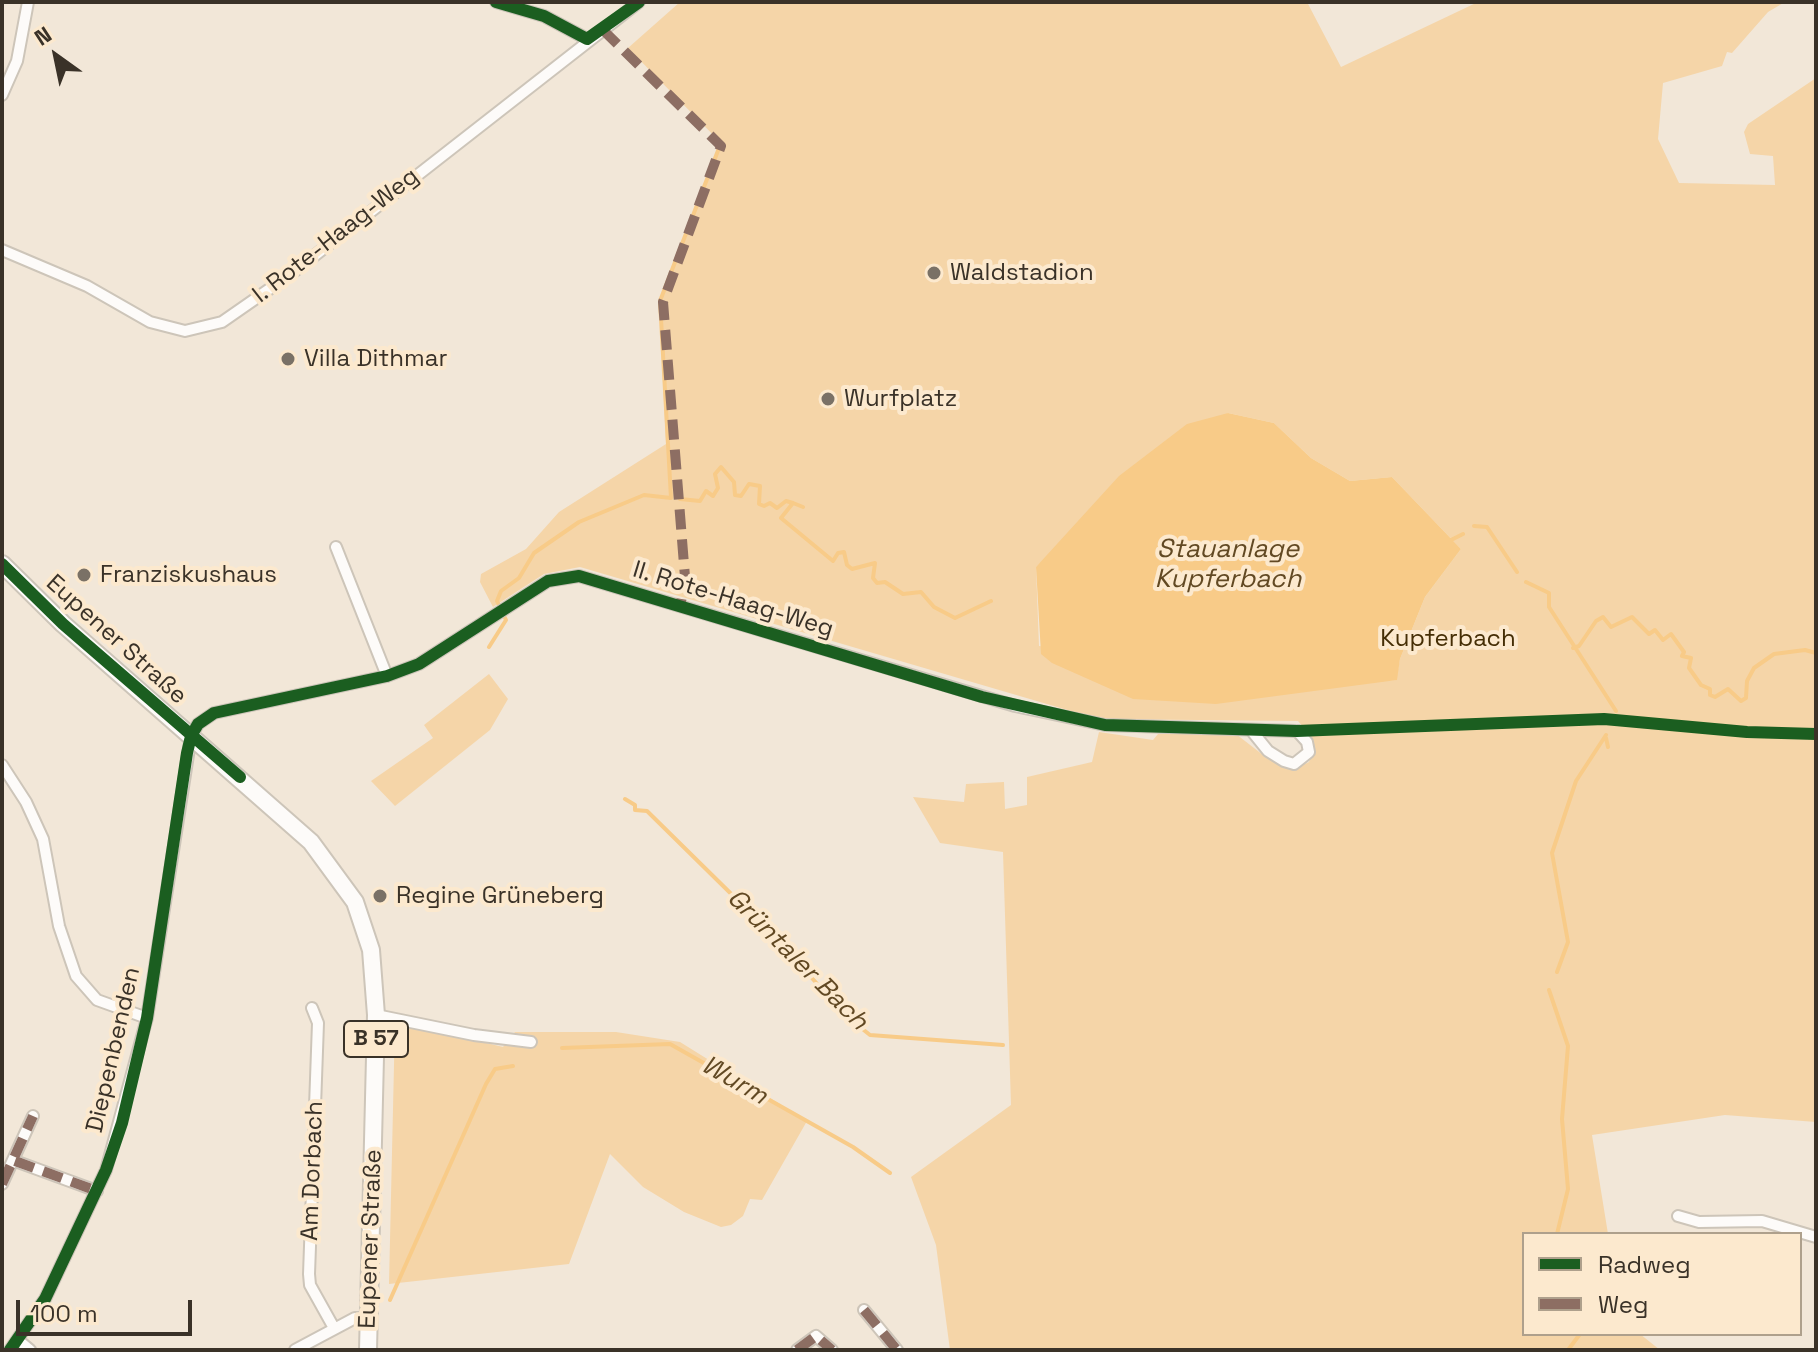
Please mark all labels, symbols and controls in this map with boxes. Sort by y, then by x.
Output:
north arrow [16,16,96,96]
text: N [29,20,57,52]
street label: I. Rote-Haag-Weg [247,162,425,310]
place label: Waldstadion [950,259,1094,287]
marker: Waldstadion [925,264,943,282]
place label: Villa Dithmar [304,345,447,373]
marker: Villa Dithmar [279,350,297,368]
place label: Wurfplatz [844,385,957,413]
marker: Wurfplatz [819,390,837,408]
water label: Stauanlage Kupferbach [1155,534,1301,596]
street label: II. Rote-Haag-Weg [629,556,837,644]
place label: Franziskushaus [100,561,277,589]
marker: Franziskushaus [75,566,93,584]
street label: Eupener Straße [40,569,192,711]
park label: Kupferbach [1380,625,1516,653]
place label: Regine Grüneberg [396,882,604,910]
water label: Grüntaler Bach [720,883,874,1037]
marker: Regine Grüneberg [371,887,389,905]
street label: Diepenbenden [81,964,147,1136]
road number: B 57 [344,1021,408,1057]
water label: Wurm [696,1050,772,1112]
street label: Am Dorbach [296,1101,330,1241]
street label: Eupener Straße [353,1149,389,1329]
legend [1522,1232,1802,1336]
text: Radweg [1598,1249,1691,1280]
scale bar [20,1284,196,1334]
text: Weg [1598,1289,1648,1320]
text: 100 m [30,1298,98,1329]

